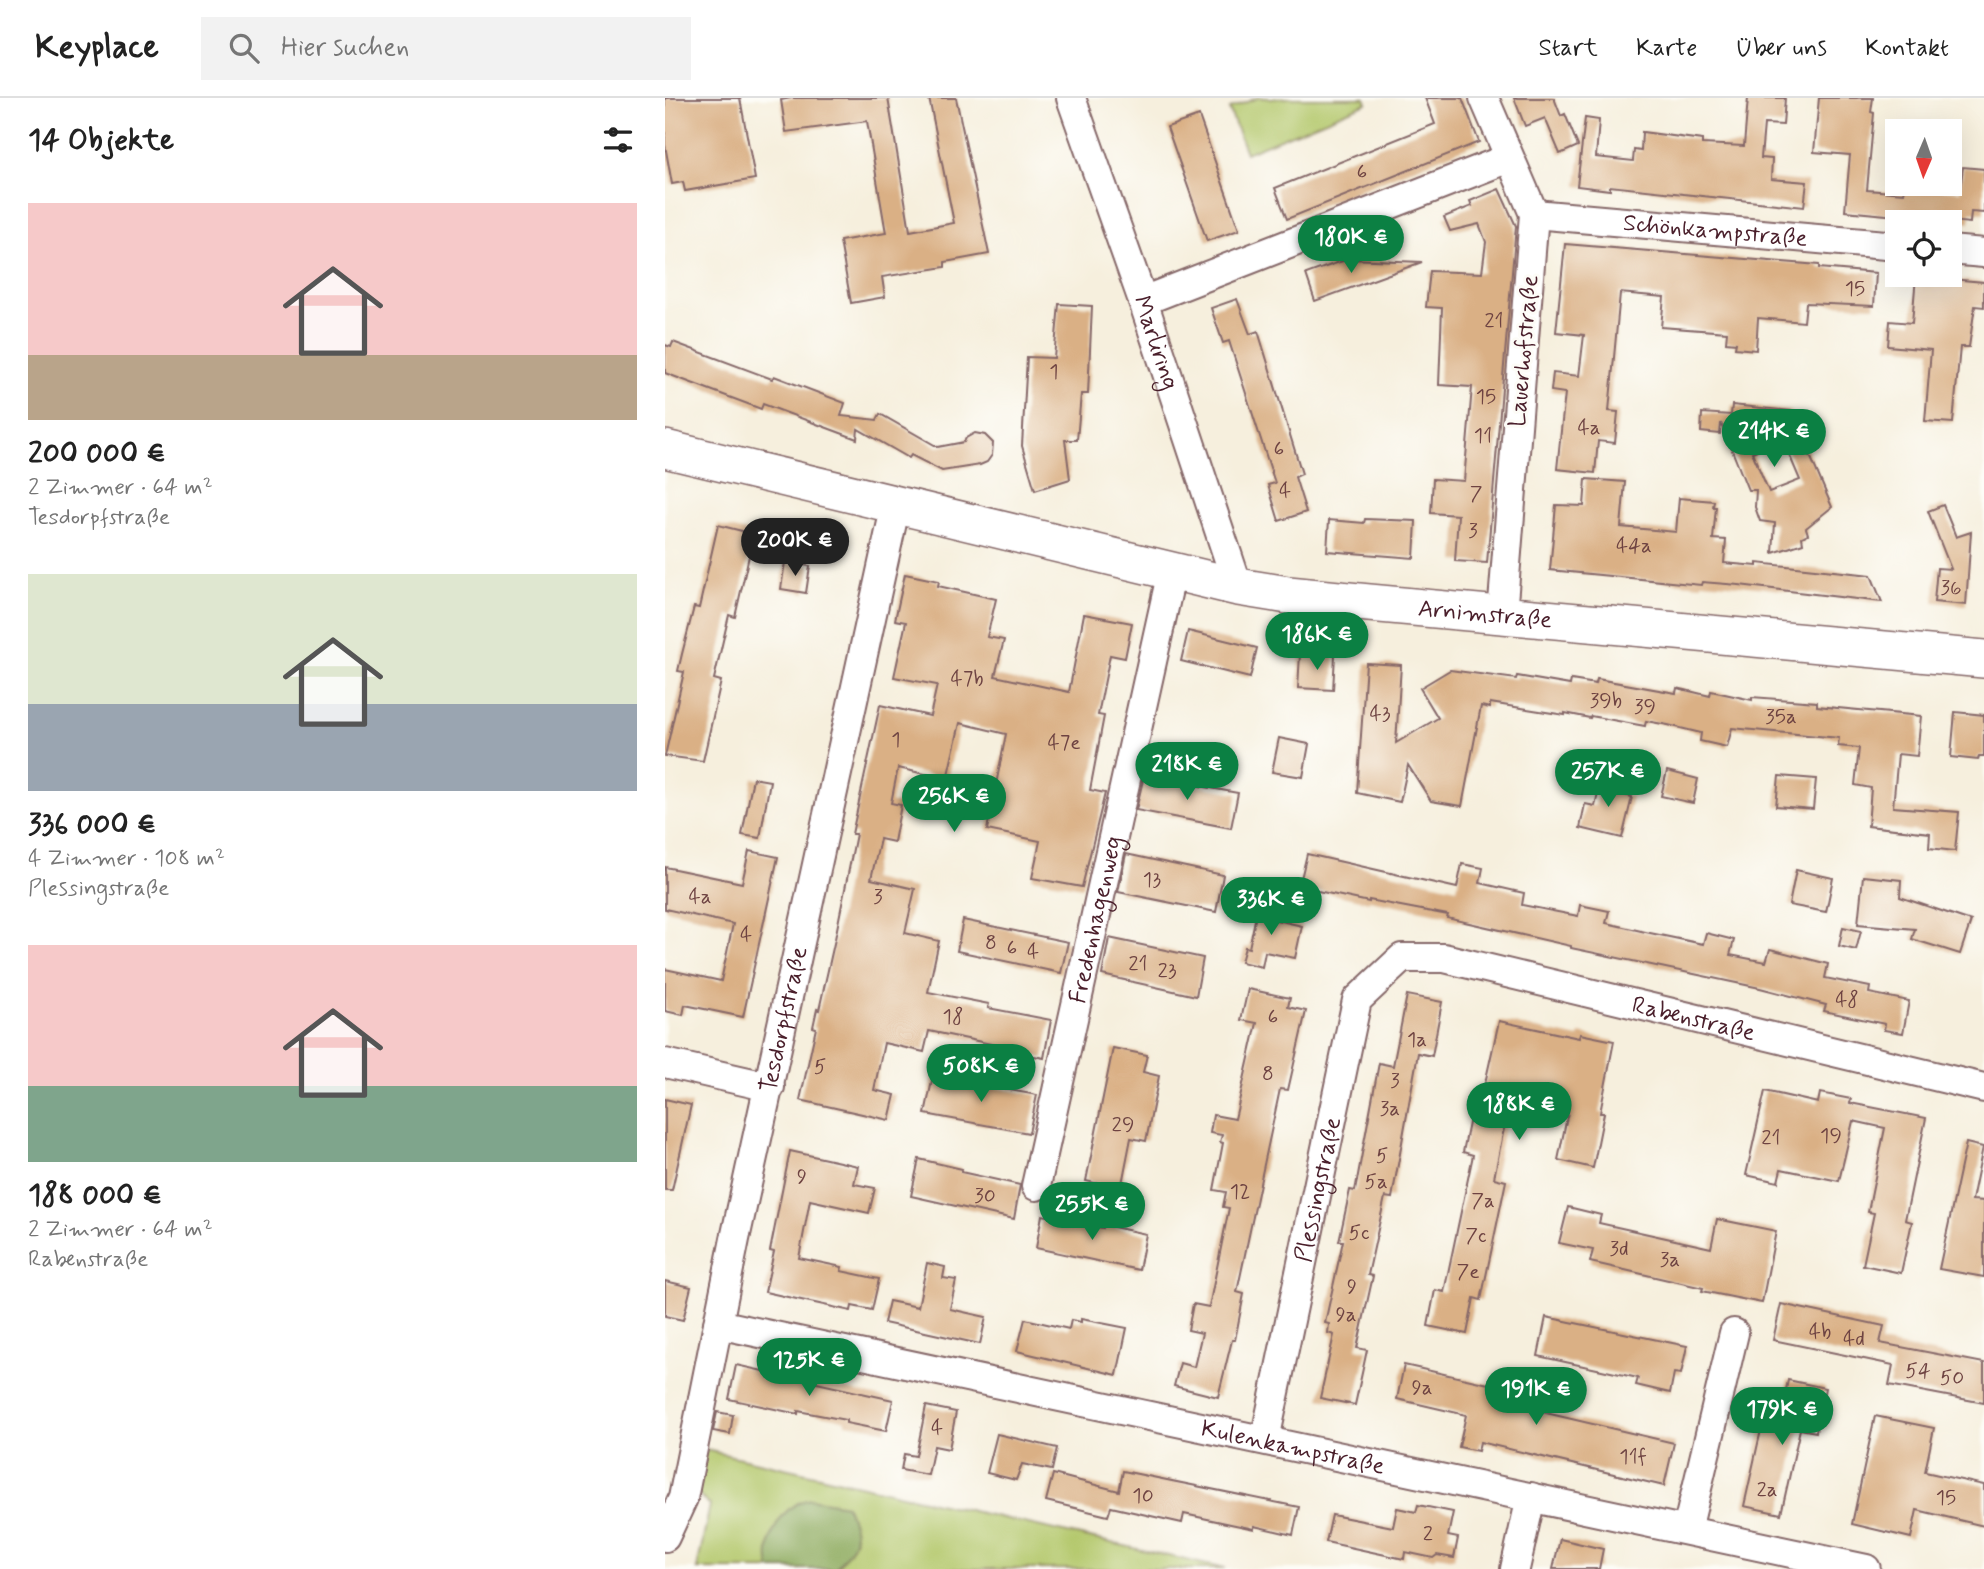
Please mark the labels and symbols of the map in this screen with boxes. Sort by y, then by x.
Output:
north arrow [1885,119,1962,196]
house number: 6 [1357,158,1367,186]
street label: Schönkampstraße [1622,208,1809,255]
pin: 180K € [1294,216,1408,275]
street label: Lauerhofstraße [1502,274,1547,428]
house number: 15 [1845,275,1865,303]
street label: Marliring [1125,292,1185,395]
house number: 21 [1484,307,1504,335]
house number: 1 [1049,358,1059,386]
house number: 15 [1476,383,1496,411]
pin: 214K € [1717,410,1831,469]
house number: 4a [1577,414,1601,442]
house number: 11 [1474,422,1492,450]
house number: 6 [1274,435,1284,463]
house number: 4 [1279,477,1291,505]
house number: 7 [1470,480,1483,508]
house number: 3 [1468,517,1478,545]
pin: 200K € [738,518,852,578]
house number: 44a [1616,532,1652,560]
house number: 36 [1940,574,1962,602]
street label: Arnimstraße [1417,594,1553,637]
pin: 186K € [1260,612,1374,672]
house number: 47b [950,665,984,693]
house number: 39b [1590,687,1622,715]
house number: 39 [1634,693,1656,721]
house number: 43 [1369,700,1391,728]
house number: 35a [1765,703,1797,731]
house number: 1 [891,726,901,754]
house number: 47e [1047,729,1081,757]
pin: 218K € [1130,742,1244,802]
pin: 257K € [1551,750,1665,809]
pin: 256K € [897,774,1011,834]
street label: Fredenhagenweg [1063,833,1132,1006]
house number: 13 [1143,866,1161,894]
pin: 336K € [1214,878,1328,937]
house number: 4a [688,883,712,911]
house number: 3 [873,883,883,911]
house number: 4 [740,921,752,949]
house number: 8 [985,929,997,957]
house number: 6 [1007,934,1017,962]
house number: 4 [1027,938,1039,966]
street label: Tesdorpfstraße [754,944,816,1095]
house number: 21 [1128,950,1148,978]
house number: 23 [1157,957,1177,985]
house number: 48 [1835,986,1859,1014]
street label: Rabenstraße [1629,990,1758,1049]
house number: 18 [943,1003,963,1031]
house number: 6 [1268,1003,1278,1031]
house number: 1a [1407,1026,1427,1054]
pin: 508K € [924,1044,1038,1104]
house number: 5 [814,1053,826,1081]
house number: 8 [1262,1060,1274,1088]
house number: 3 [1390,1067,1400,1095]
pin: 188K € [1462,1082,1576,1142]
house number: 3a [1380,1095,1400,1123]
house number: 29 [1112,1111,1134,1139]
street label: Plessingstraße [1289,1114,1349,1265]
house number: 19 [1820,1122,1842,1150]
house number: 21 [1761,1124,1781,1152]
house number: 5 [1376,1142,1388,1170]
house number: 9 [797,1163,807,1191]
house number: 5a [1364,1168,1388,1196]
house number: 12 [1230,1178,1250,1206]
house number: 30 [974,1182,996,1210]
pin: 255K € [1035,1182,1149,1242]
house number: 7a [1471,1187,1495,1215]
house number: 5c [1348,1219,1370,1247]
house number: 7c [1465,1222,1487,1250]
house number: 3d [1609,1235,1629,1263]
house number: 3a [1660,1246,1680,1274]
house number: 7e [1456,1258,1480,1286]
house number: 9 [1347,1273,1357,1301]
house number: 9a [1335,1301,1357,1329]
house number: 4b [1809,1318,1831,1346]
house number: 4d [1843,1325,1865,1353]
pin: 125K € [752,1338,866,1398]
house number: 54 [1905,1357,1931,1385]
house number: 50 [1940,1364,1964,1392]
pin: 191K € [1479,1368,1593,1427]
house number: 9a [1411,1374,1433,1402]
pin: 179K € [1725,1388,1839,1447]
house number: 4 [931,1414,943,1442]
street label: Kulenkampstraße [1198,1414,1388,1483]
house number: 11f [1619,1443,1647,1471]
house number: 2a [1756,1476,1778,1504]
house number: 10 [1132,1482,1154,1510]
house number: 15 [1936,1484,1956,1512]
house number: 2 [1423,1520,1433,1548]

